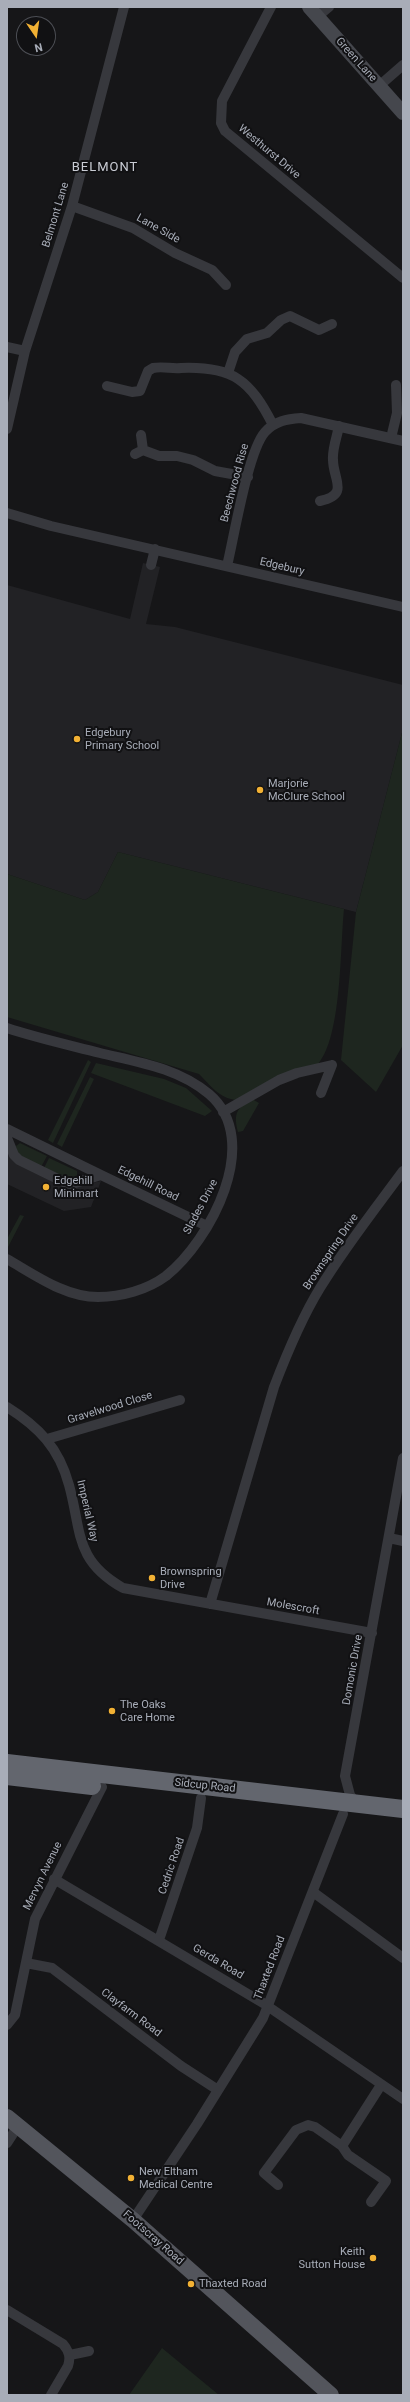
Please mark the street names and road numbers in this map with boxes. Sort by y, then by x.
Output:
street label: Green Lane [333,35,379,85]
street label: Westhurst Drive [235,122,303,182]
street label: Belmont Lane [40,181,72,249]
street label: Lane Side [134,212,182,246]
street label: Beechwood Rise [218,442,252,524]
street label: Edgebury [258,555,306,579]
street label: Edgehill Road [115,1164,181,1204]
street label: Slades Drive [181,1177,221,1237]
street label: Brownspring Drive [301,1211,361,1293]
street label: Gravelwood Close [66,1389,154,1427]
street label: Imperial Way [73,1479,101,1543]
street label: Molescroft [266,1596,320,1618]
street label: Domonic Drive [340,1634,366,1706]
street label: Sidcup Road [174,1776,236,1796]
street label: Cedric Road [156,1836,188,1896]
street label: Mervyn Avenue [21,1840,65,1912]
street label: Thaxted Road [252,1934,288,2002]
street label: Gerda Road [190,1942,246,1982]
street label: Clayfarm Road [98,1986,164,2040]
street label: Footscray Road [120,2208,186,2268]

